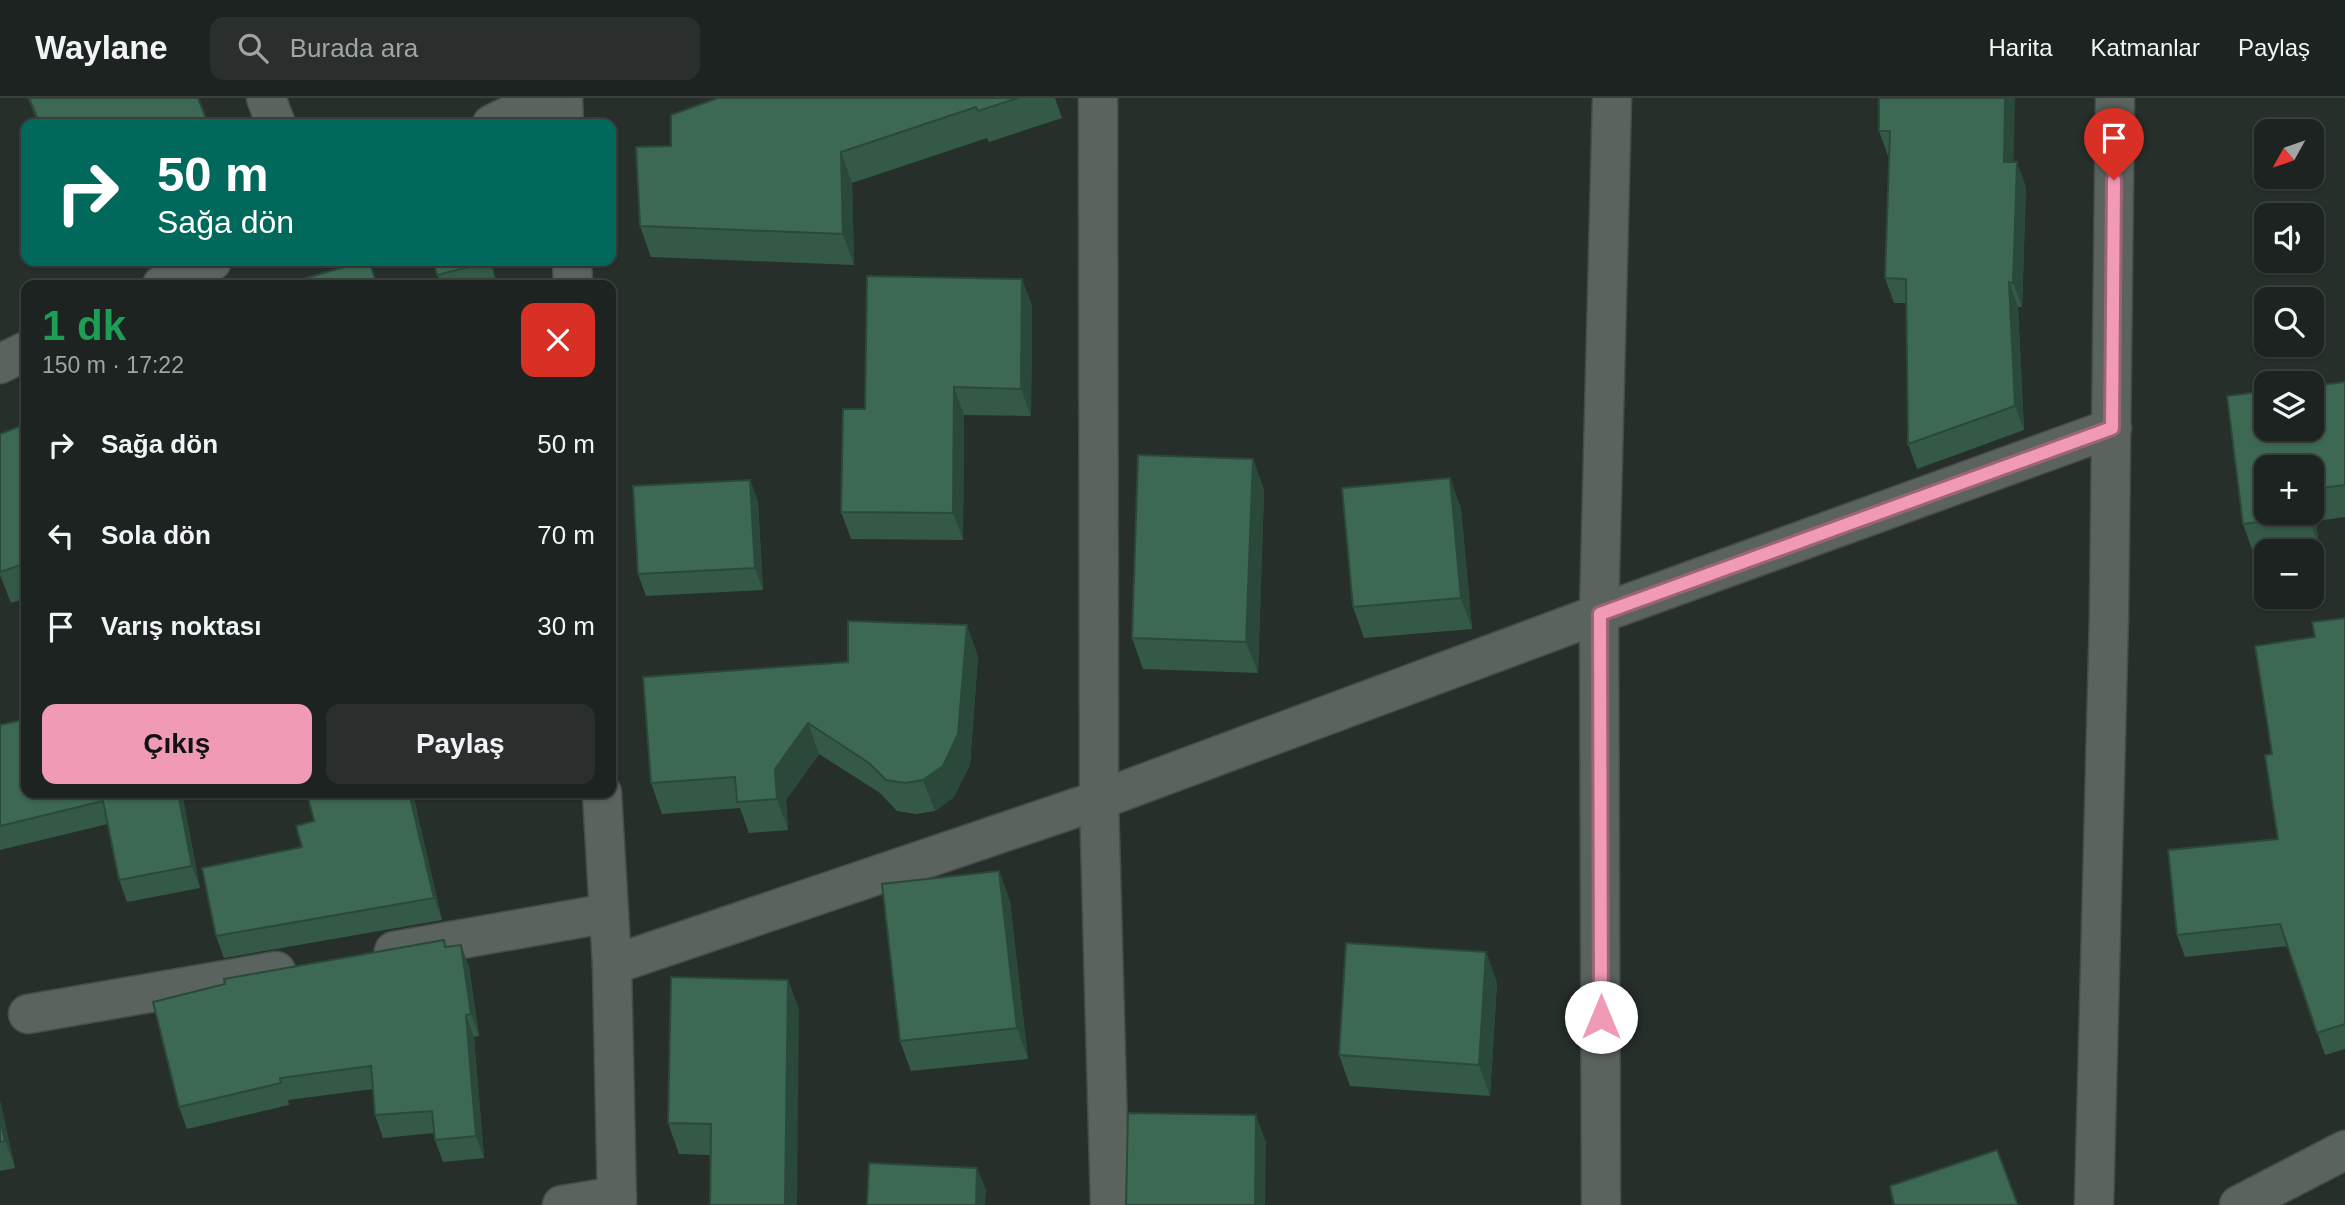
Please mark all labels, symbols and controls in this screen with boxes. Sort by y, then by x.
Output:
search box [210,17,700,80]
text: Waylane [35,29,168,66]
icon: search [234,29,272,67]
text: Burada ara [290,33,418,63]
text: Harita [1989,34,2053,61]
text: Katmanlar [2091,34,2200,61]
text: Paylaş [2238,34,2310,61]
pin [2084,108,2144,180]
icon: arrive [2095,119,2133,157]
north arrow [2254,119,2324,189]
map controls [2254,119,2324,609]
icon: right [42,147,133,238]
text: 50 m [157,147,269,201]
button: sound [2254,203,2324,273]
text: Sağa dön [157,204,294,240]
button: search [2254,287,2324,357]
text: 1 dk [42,302,126,349]
button: close [521,303,595,377]
text: 150 m · 17:22 [42,352,184,378]
button: layers [2254,371,2324,441]
icon: right [42,426,80,464]
text: Sağa dön [101,429,218,459]
text: 50 m [537,429,595,459]
button: + [2254,455,2324,525]
icon: left [42,517,80,555]
text: Sola dön [101,520,211,550]
text: 70 m [537,520,595,550]
button: − [2254,539,2324,609]
icon: arrive [42,608,80,646]
text: Varış noktası [101,611,261,641]
text: 30 m [537,611,595,641]
button: Çıkış [42,704,312,784]
button: Paylaş [326,704,595,784]
position arrow [1564,980,1638,1054]

